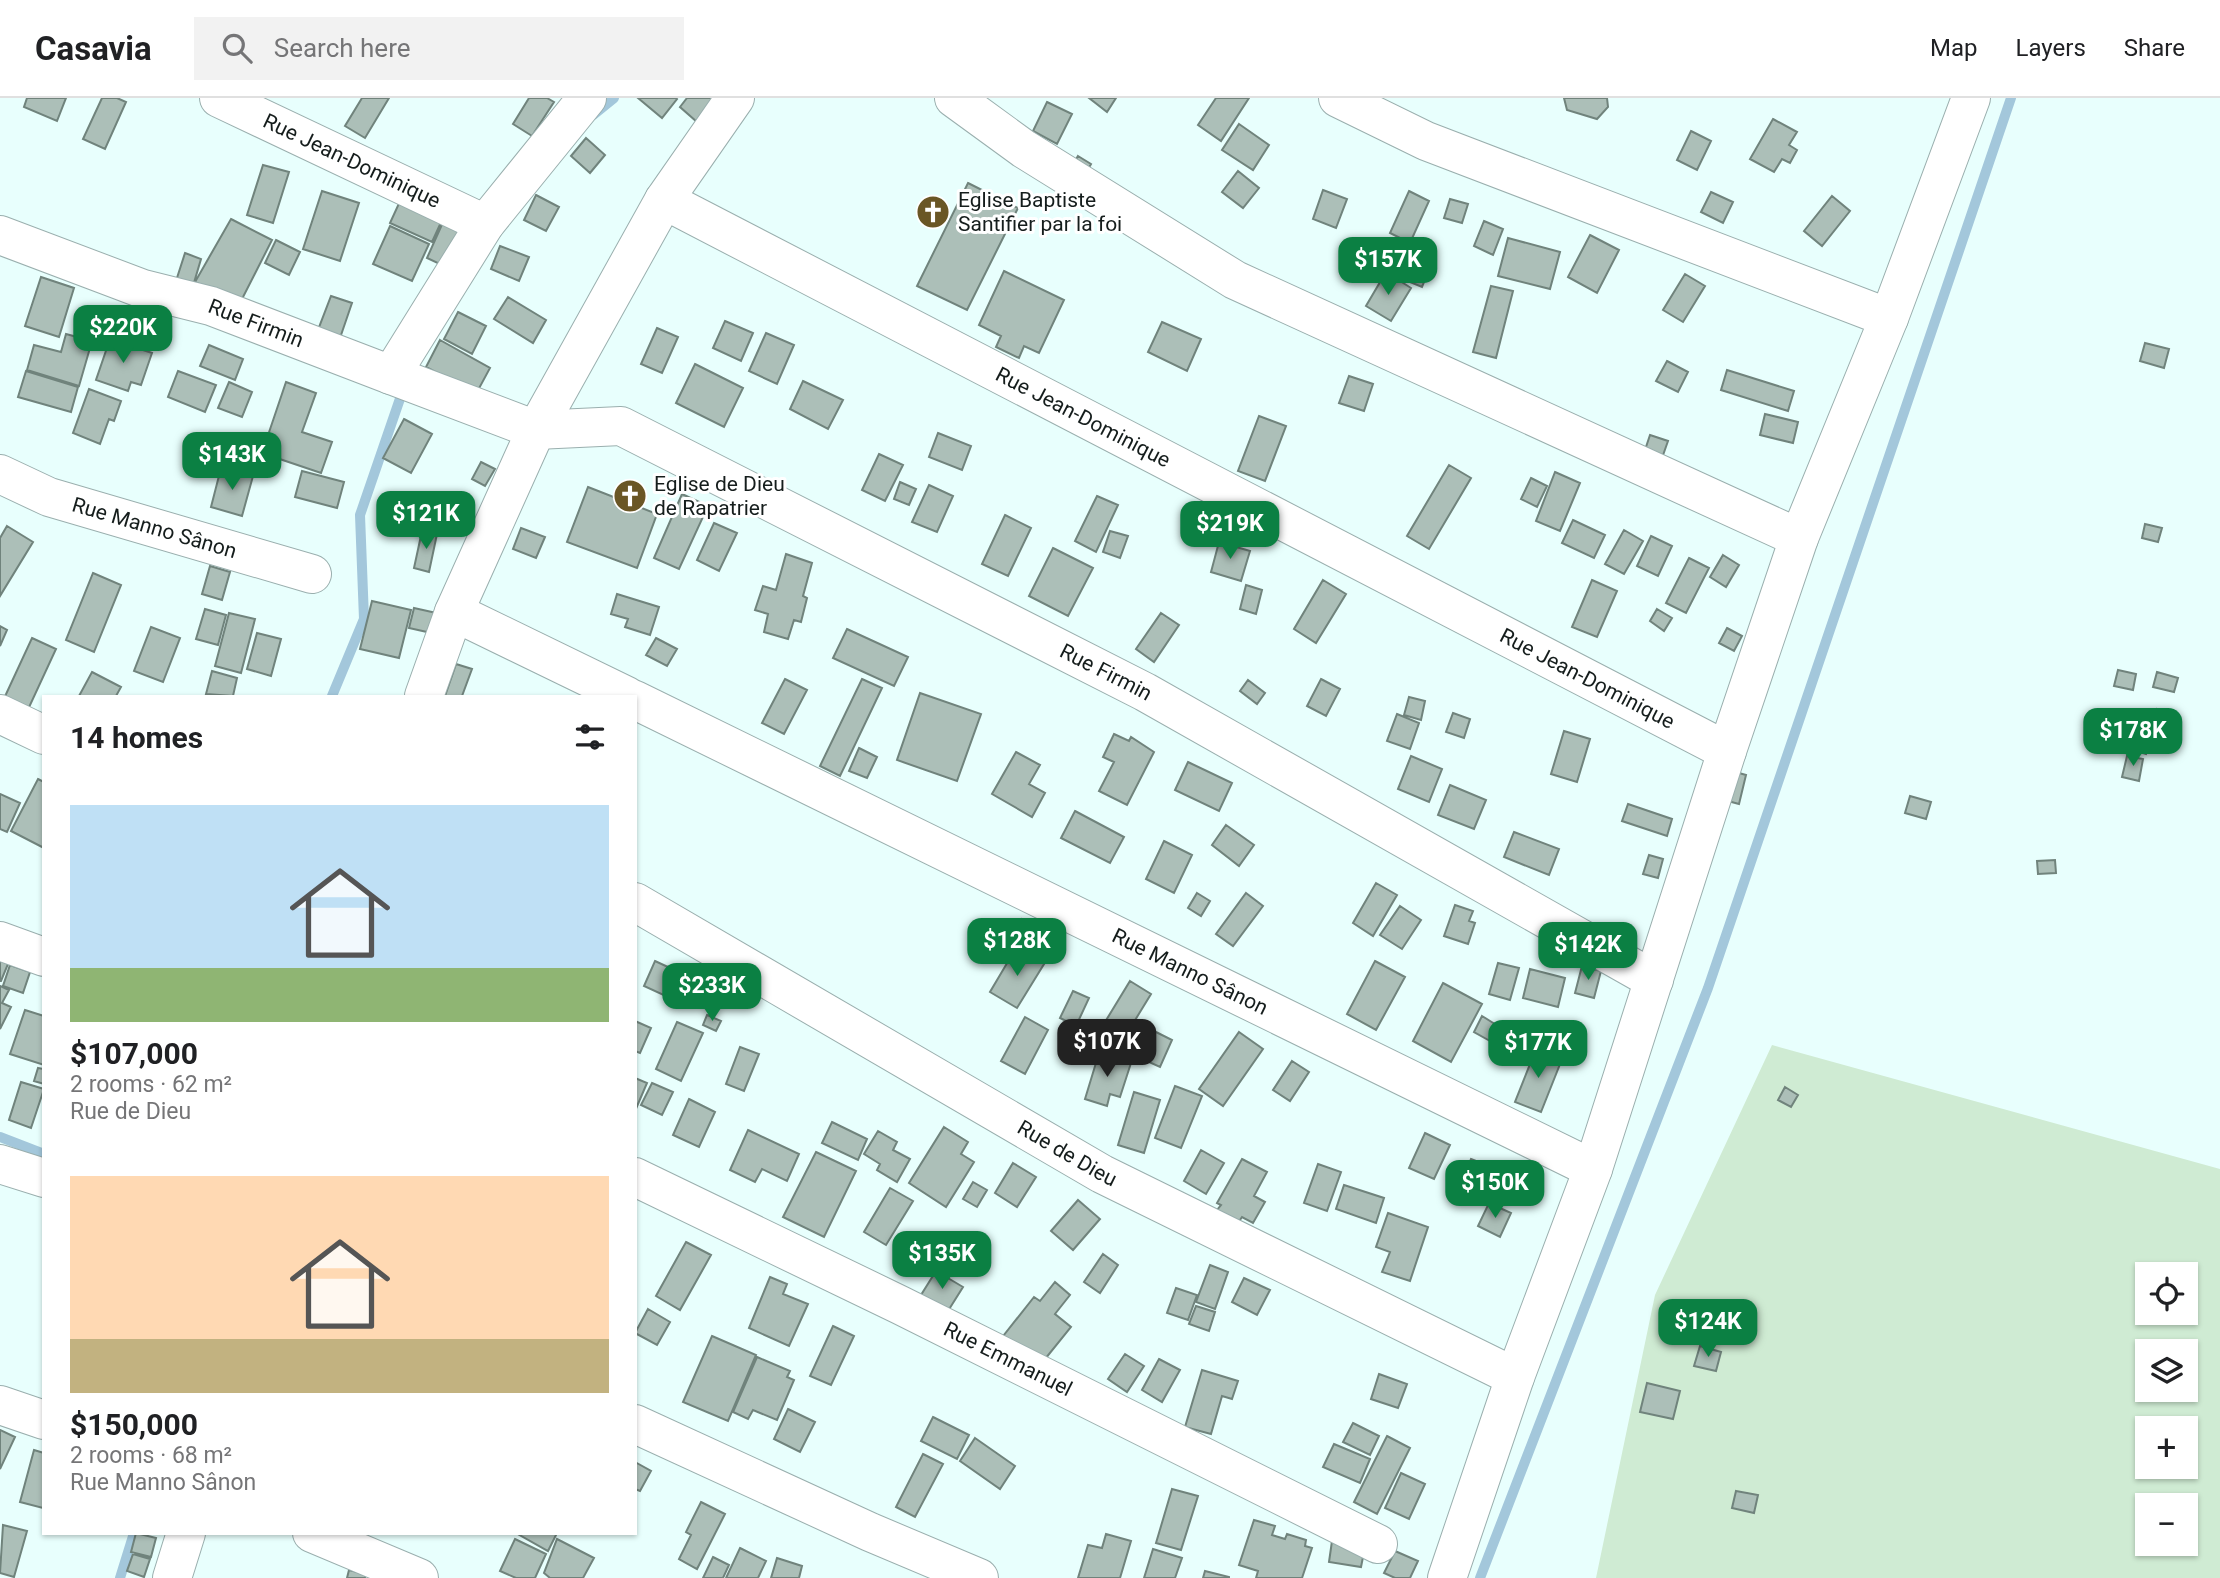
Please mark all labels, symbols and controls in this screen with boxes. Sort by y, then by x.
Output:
search box [194,17,684,80]
text: Casavia [35,29,152,68]
icon: search [218,29,256,67]
text: Search here [274,33,411,63]
text: Map [1930,34,1978,62]
text: Layers [2016,34,2086,62]
text: Share [2124,34,2185,62]
street label: Rue Jean-Dominique [259,109,444,213]
place label: Eglise Baptiste Santifier par la foi [958,188,1122,236]
church icon: Eglise Baptiste Santifier par la foi [914,193,952,231]
pin: $157K [1339,238,1437,297]
text: $157K [1354,246,1422,273]
street label: Rue Firmin [205,294,307,352]
pin: $220K [74,306,172,365]
text: $220K [89,314,157,341]
street label: Rue Jean-Dominique [992,362,1174,472]
pin: $143K [183,432,281,492]
text: $143K [198,441,266,468]
place label: Eglise de Dieu de Rapatrier [654,472,785,520]
church icon: Eglise de Dieu de Rapatrier [611,477,649,515]
pin: $121K [377,491,475,551]
street label: Rue Manno Sânon [69,492,239,563]
text: $121K [392,500,460,527]
pin: $219K [1181,502,1279,561]
text: $219K [1196,510,1264,537]
street label: Rue Jean-Dominique [1496,624,1679,734]
street label: Rue Firmin [1056,639,1156,705]
pin: $178K [2084,708,2182,768]
text: $178K [2099,717,2167,744]
icon: filters [571,718,609,756]
text: 14 homes [70,720,203,755]
icon: home [277,850,403,976]
pin: $128K [968,918,1066,978]
pin: $142K [1539,922,1637,982]
street label: Rue Manno Sânon [1108,924,1272,1020]
text: $128K [983,927,1051,954]
text: $142K [1554,931,1622,958]
pin: $233K [663,964,761,1023]
text: $233K [678,972,746,999]
pin: $107K [1058,1020,1156,1079]
pin: $177K [1489,1020,1587,1080]
text: $107K [1073,1028,1141,1055]
text: $177K [1504,1029,1572,1056]
text: $107,000 [70,1036,198,1071]
text: 2 rooms · 62 m² [70,1071,232,1098]
text: Rue de Dieu [70,1098,191,1125]
street label: Rue de Dieu [1013,1115,1121,1191]
pin: $150K [1446,1160,1544,1220]
text: $150K [1461,1169,1529,1196]
icon: home [277,1221,403,1347]
pin: $135K [893,1232,991,1291]
text: $135K [908,1240,976,1267]
map controls [2135,1262,2198,1556]
button: locate [2135,1262,2198,1325]
pin: $124K [1659,1300,1757,1359]
text: $124K [1674,1308,1742,1335]
street label: Rue Emmanuel [940,1317,1076,1401]
button: layers [2135,1339,2198,1402]
text: $150,000 [70,1407,198,1442]
button: + [2135,1416,2198,1479]
text: 2 rooms · 68 m² [70,1442,232,1469]
text: Rue Manno Sânon [70,1469,256,1496]
button: − [2135,1493,2198,1556]

